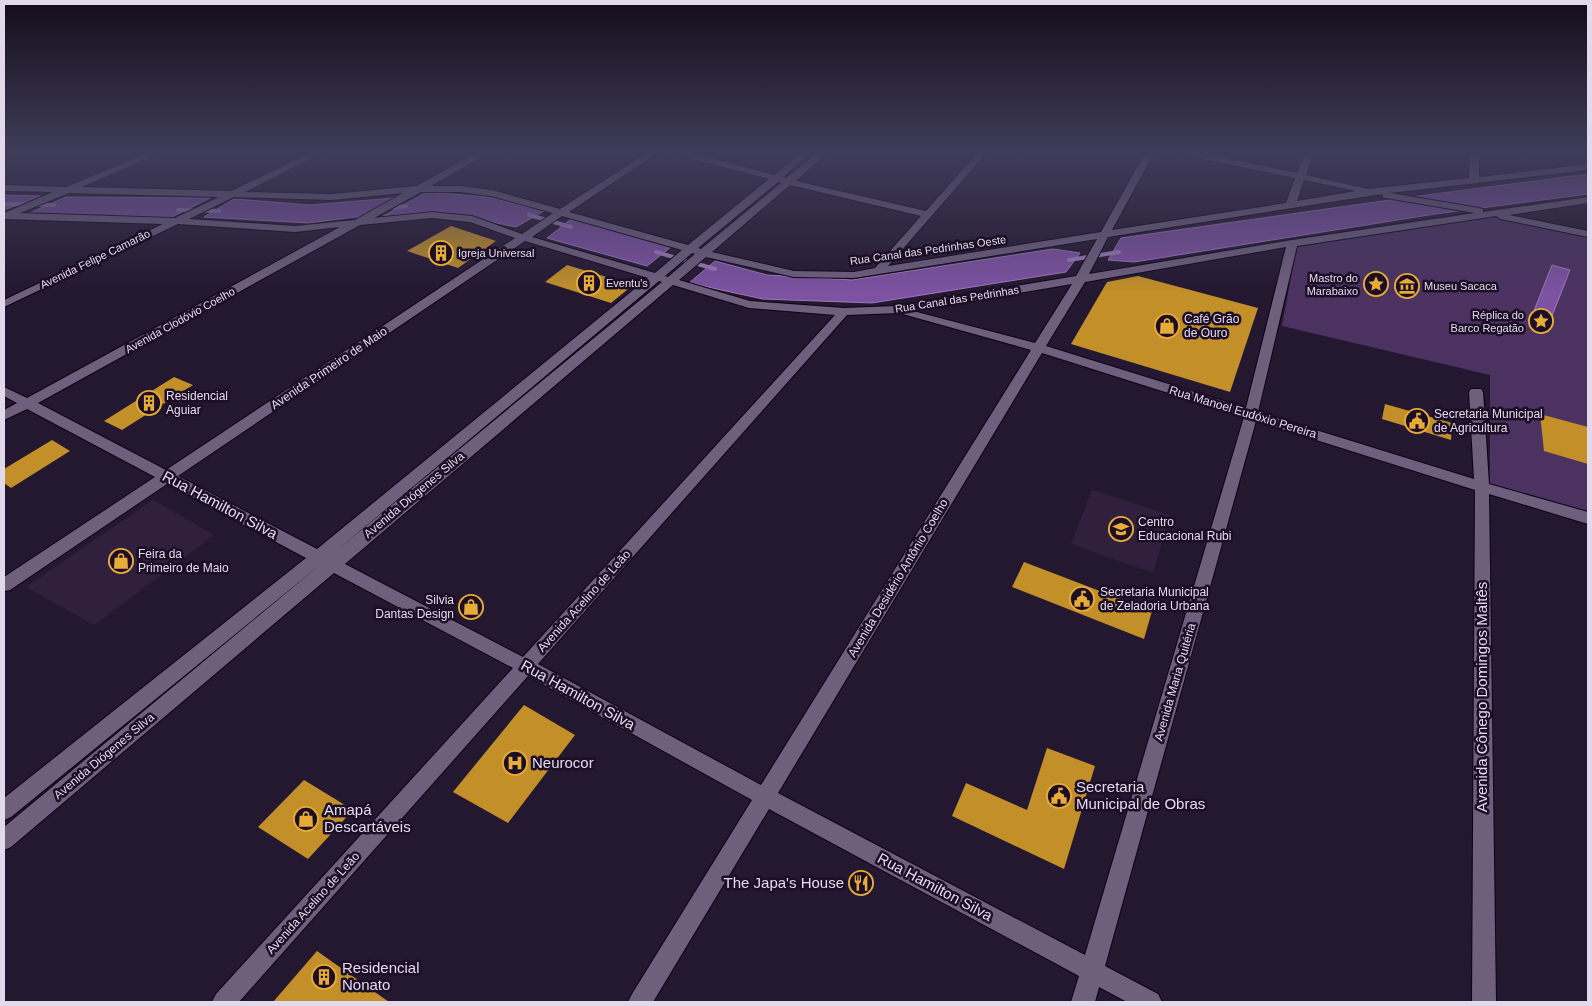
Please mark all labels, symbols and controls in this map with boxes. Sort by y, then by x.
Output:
street label: Avenida Felipe Camarão [38,227,152,291]
street label: Rua Canal das Pedrinhas Oeste [849,233,1007,267]
building icon: Igreja Universal [428,240,454,266]
place label: Igreja Universal [458,247,534,259]
building icon: Eventu's [576,270,602,296]
place icon: Mastro do Marabaixo [1363,271,1389,297]
place label: Mastro do Marabaixo [1307,272,1358,297]
museum icon: Museu Sacaca [1394,273,1420,299]
place label: Eventu's [606,277,648,289]
place label: Museu Sacaca [1424,280,1498,292]
street label: Rua Canal das Pedrinhas [894,283,1020,315]
street label: Avenida Clodóvio Coelho [123,285,237,355]
place icon: Réplica do Barco Regatão [1528,308,1554,334]
place label: Réplica do Barco Regatão [1451,309,1524,334]
place label: Café Grão de Ouro [1184,312,1240,340]
shop icon: Café Grão de Ouro [1154,313,1180,339]
street label: Avenida Primeiro de Maio [268,324,390,412]
street label: Rua Manoel Eudóxio Pereira [1168,383,1319,441]
place label: Residencial Aguiar [166,389,228,417]
building icon: Residencial Aguiar [136,390,162,416]
place label: Secretaria Municipal de Agricultura [1434,407,1543,435]
public building icon: Secretaria Municipal de Agricultura [1404,408,1430,434]
street label: Avenida Diógenes Silva [361,449,467,541]
street label: Rua Hamilton Silva [160,467,281,542]
street label: Avenida Desidério Antônio Coelho [845,496,951,660]
place label: Centro Educacional Rubi [1138,515,1231,543]
school or university icon: Centro Educacional Rubi [1108,516,1134,542]
place label: Feira da Primeiro de Maio [138,547,229,575]
street label: Avenida Acelino de Leão [535,547,634,655]
shop icon: Feira da Primeiro de Maio [108,548,134,574]
street label: Avenida Cônego Domingos Maltês [1473,582,1490,812]
place label: Secretaria Municipal de Zeladoria Urbana [1100,585,1210,613]
public building icon: Secretaria Municipal de Zeladoria Urbana [1069,586,1095,612]
place label: Silvia Dantas Design [375,593,454,621]
shop icon: Silvia Dantas Design [458,594,484,620]
street label: Avenida Maria Quitéria [1151,621,1199,742]
street label: Rua Hamilton Silva [518,656,639,733]
street label: Avenida Diógenes Silva [51,710,157,802]
hospital icon: Neurocor [502,750,528,776]
place label: Neurocor [532,754,594,771]
place label: Secretaria Municipal de Obras [1076,778,1205,812]
public building icon: Secretaria Municipal de Obras [1046,783,1072,809]
place label: Amapá Descartáveis [324,801,411,835]
shop icon: Amapá Descartáveis [293,806,319,832]
street label: Avenida Acelino de Leão [264,849,363,957]
street label: Rua Hamilton Silva [875,849,996,924]
restaurant icon: The Japa's House [848,870,874,896]
place label: The Japa's House [724,874,844,891]
place label: Residencial Nonato [342,959,420,993]
building icon: Residencial Nonato [311,964,337,990]

